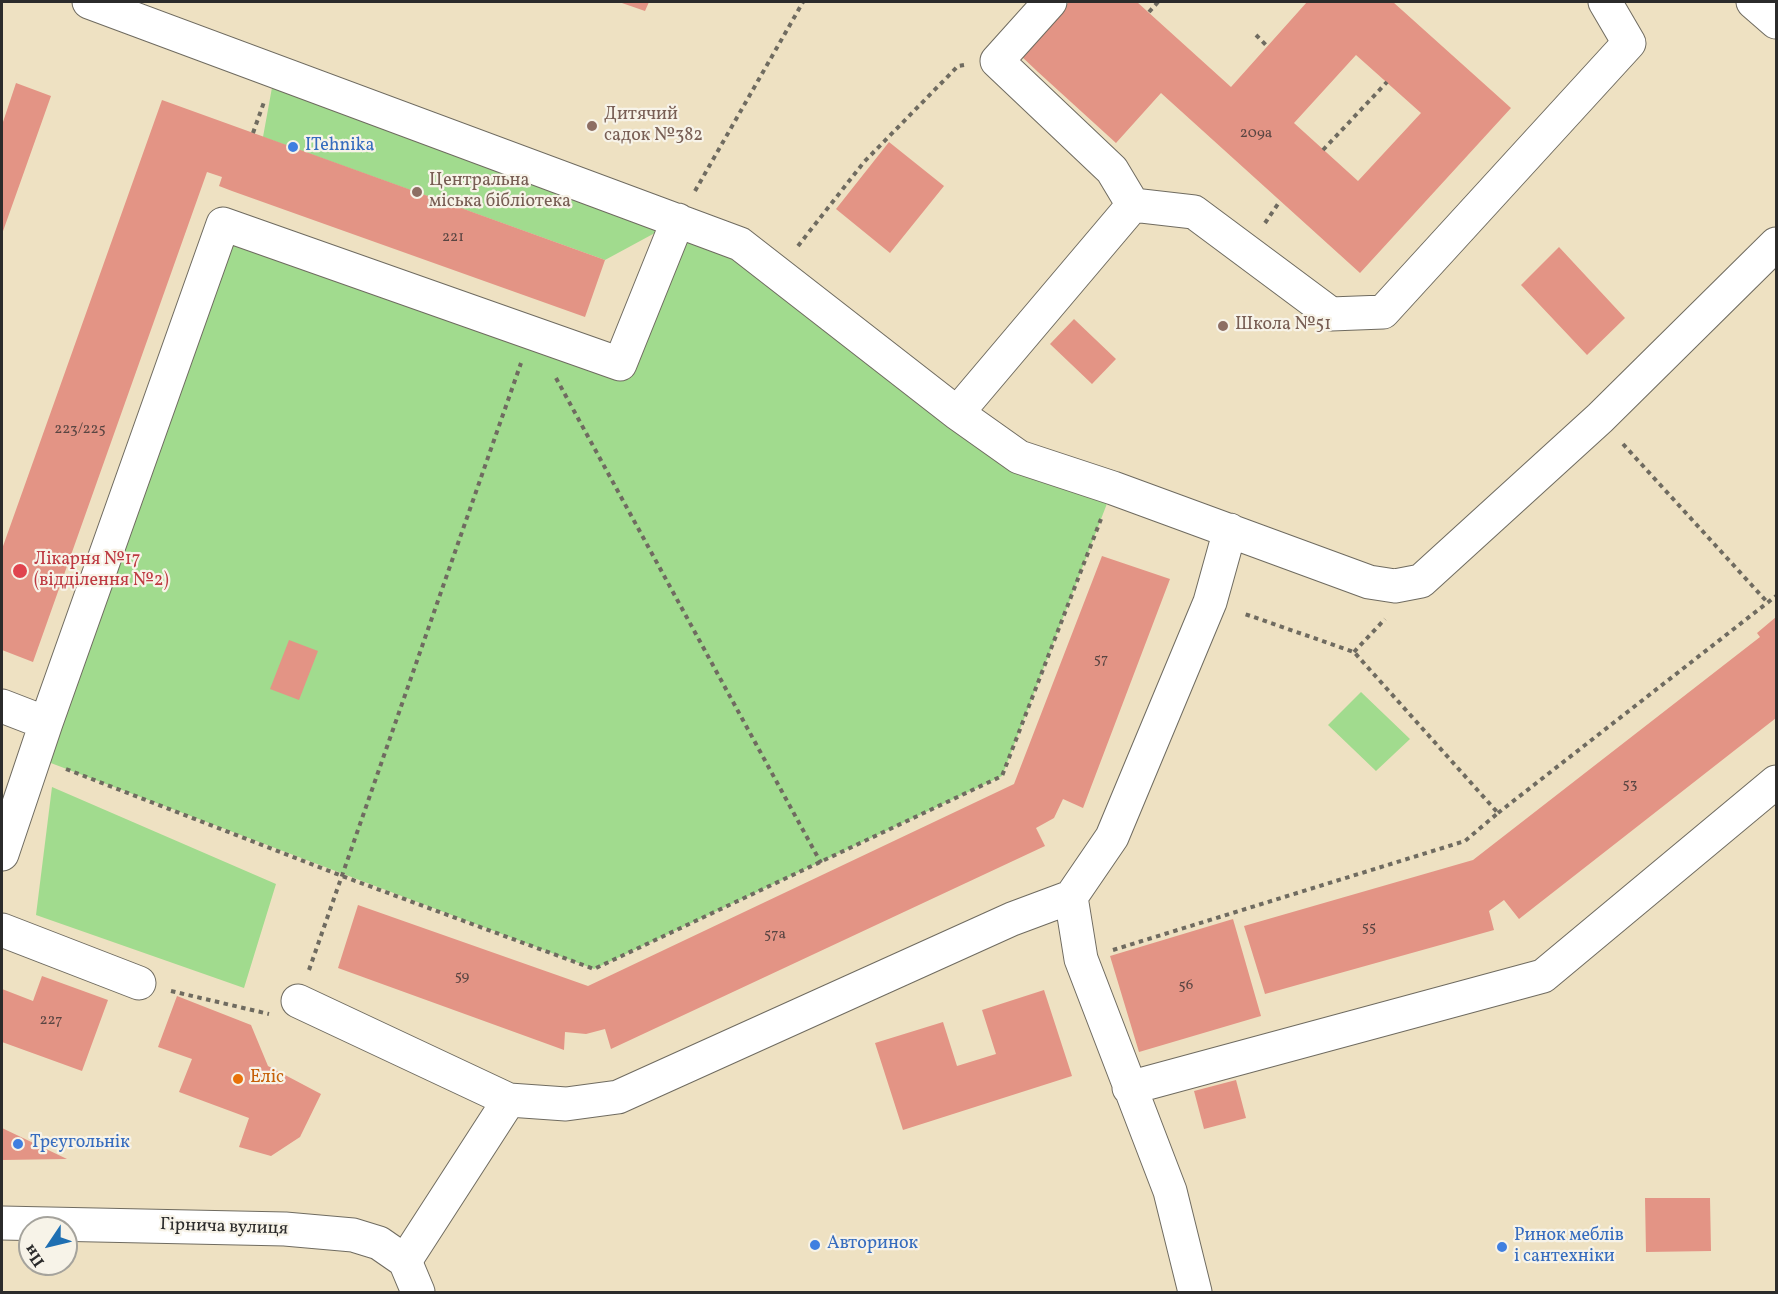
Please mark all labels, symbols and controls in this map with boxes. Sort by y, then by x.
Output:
place label: Дитячий садок №382 [604,105,703,148]
marker: Дитячий садок №382 [585,119,599,133]
house number: 209а [1240,125,1272,143]
place label: ITehnika [305,136,374,158]
marker: ITehnika [286,140,300,154]
place label: Центральна міська бібліотека [429,171,571,213]
marker: Центральна міська бібліотека [410,185,424,199]
house number: 221 [442,229,464,247]
place label: Школа №51 [1235,315,1331,337]
marker: Школа №51 [1216,319,1230,333]
house number: 223/225 [54,421,106,439]
place label: Лікарня №17 (відділення №2) [34,550,169,592]
marker: Лікарня №17 (відділення №2) [11,562,29,580]
house number: 57 [1094,651,1108,669]
house number: 53 [1623,776,1637,794]
house number: 55 [1362,919,1376,937]
house number: 57а [764,926,786,944]
house number: 59 [455,968,469,986]
house number: 56 [1179,977,1193,995]
house number: 227 [39,1012,63,1030]
place label: Еліс [250,1068,284,1090]
marker: Еліс [231,1072,245,1086]
place label: Трєугольнік [30,1133,130,1155]
marker: Трєугольнік [11,1137,25,1151]
street label: Гірнича вулиця [160,1215,288,1241]
north arrow [18,1216,78,1276]
place label: Ринок меблів і сантехніки [1514,1226,1624,1268]
place label: Авторинок [827,1234,918,1256]
marker: Авторинок [808,1238,822,1252]
text: Пн [19,1240,50,1271]
marker: Ринок меблів і сантехніки [1495,1240,1509,1254]

